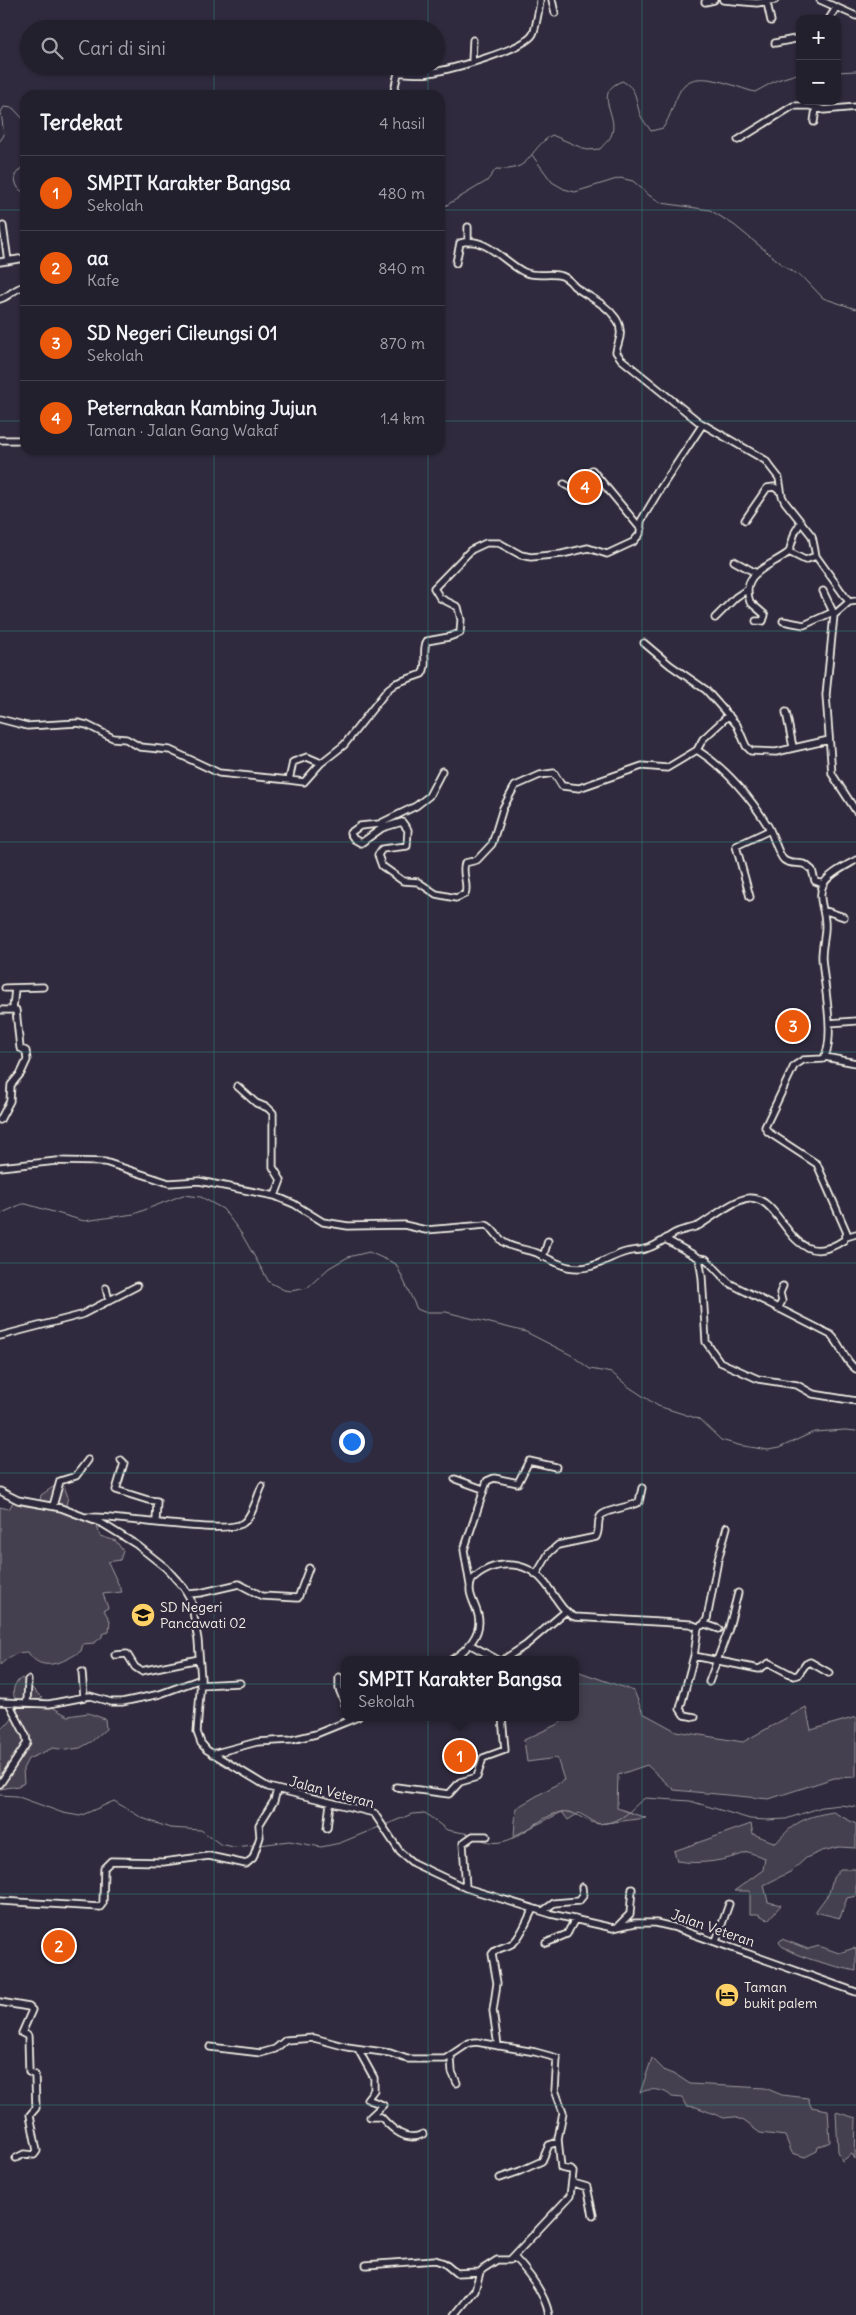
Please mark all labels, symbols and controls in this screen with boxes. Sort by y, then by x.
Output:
map controls [796,15,841,105]
button: + [796,15,841,60]
search box [20,20,445,75]
icon: search [38,34,66,62]
text: Cari di sini [78,36,166,60]
button: − [796,60,841,105]
text: Terdekat [40,109,122,136]
text: 4 hasil [379,113,425,133]
text: SMPIT Karakter Bangsa [87,171,291,195]
text: 1 [53,183,59,203]
text: 480 m [378,183,425,203]
text: Sekolah [87,195,144,215]
text: aa [87,246,109,270]
text: 2 [52,258,60,278]
text: 840 m [378,258,425,278]
text: Kafe [87,270,119,290]
text: SD Negeri Cileungsi 01 [87,321,278,345]
text: 3 [51,333,61,353]
text: 870 m [380,333,425,353]
text: Sekolah [87,345,144,365]
text: Peternakan Kambing Jujun [87,396,317,420]
text: 4 [51,408,61,428]
text: 1.4 km [380,408,425,428]
text: Taman · Jalan Gang Wakaf [87,420,278,440]
pin: 4 [569,468,601,506]
pin: 3 [777,1007,809,1045]
your location [339,1429,365,1455]
place label: SD Negeri Pancawati 02 [160,1598,247,1632]
school or university icon: SD Negeri Pancawati 02 [130,1602,156,1628]
popup [341,1656,579,1721]
text: SMPIT Karakter Bangsa [358,1667,562,1691]
text: Sekolah [358,1691,415,1711]
pin: 1 [444,1737,476,1775]
street label: Jalan Veteran [288,1772,376,1812]
street label: Jalan Veteran [669,1905,757,1951]
pin: 2 [43,1927,75,1965]
place label: Taman bukit palem [744,1978,817,2012]
hotel icon: Taman bukit palem [714,1982,740,2008]

